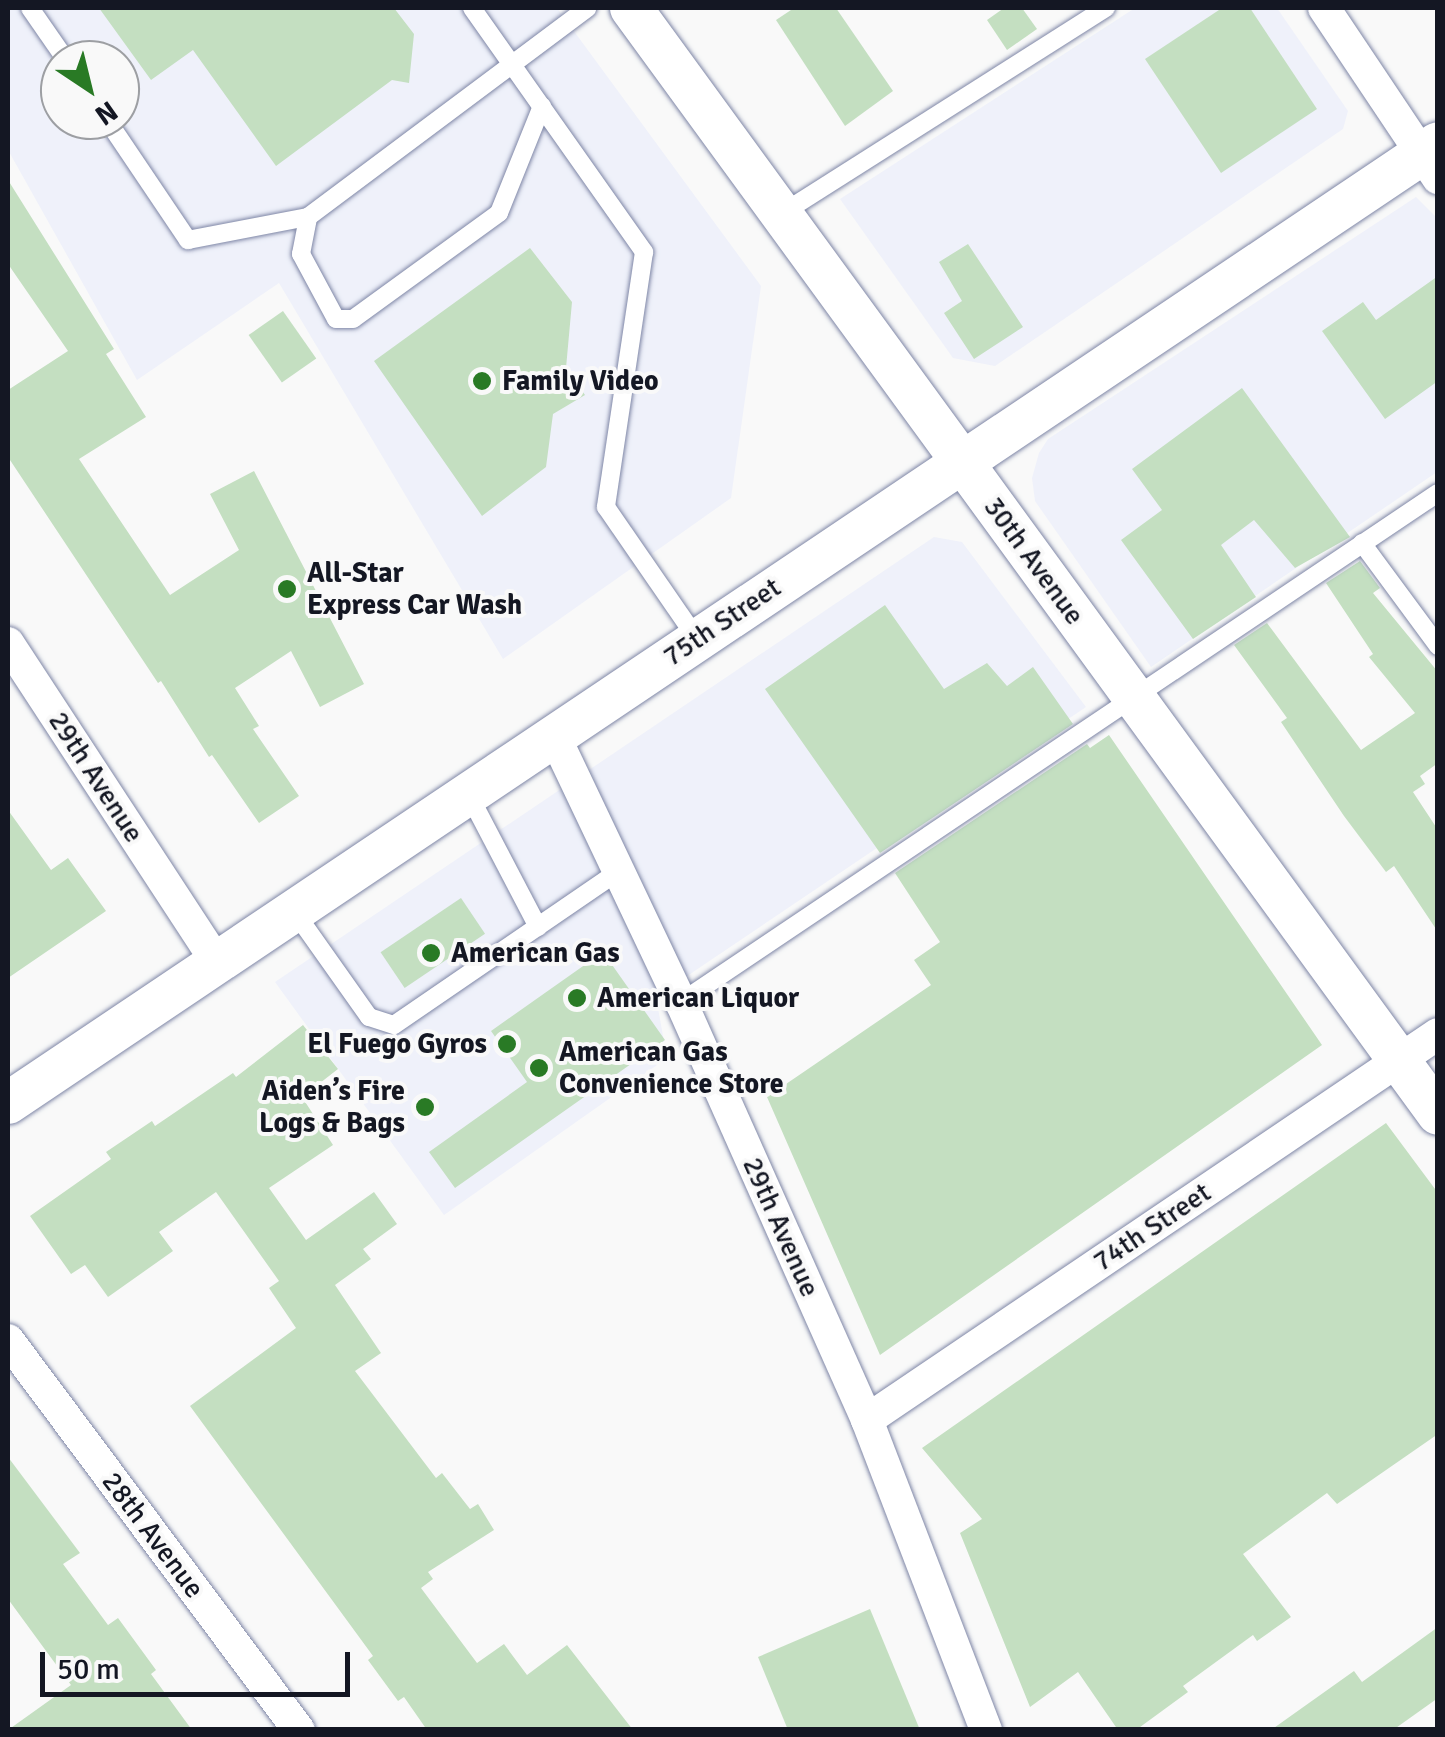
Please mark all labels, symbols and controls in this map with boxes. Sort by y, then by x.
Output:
north arrow [40,40,140,140]
text: N [88,93,124,132]
place label: Family Video [502,364,659,398]
marker: Family Video [471,370,493,392]
street label: 30th Avenue [977,491,1091,631]
place label: All-Star Express Car Wash [307,556,522,622]
street label: 75th Street [657,570,787,674]
marker: All-Star Express Car Wash [276,578,298,600]
street label: 29th Avenue [41,705,151,849]
place label: American Gas [451,936,620,970]
marker: American Gas [420,942,442,964]
place label: American Liquor [597,981,799,1015]
marker: American Liquor [566,987,588,1009]
place label: El Fuego Gyros [307,1027,487,1061]
marker: El Fuego Gyros [496,1033,518,1055]
place label: American Gas Convenience Store [559,1035,784,1101]
marker: American Gas Convenience Store [528,1057,550,1079]
place label: Aiden’s Fire Logs & Bags [259,1074,405,1140]
marker: Aiden’s Fire Logs & Bags [414,1096,436,1118]
street label: 29th Avenue [735,1152,827,1302]
street label: 74th Street [1087,1175,1217,1279]
street label: 28th Avenue [95,1465,211,1605]
scale bar [45,1632,355,1694]
text: 50 m [57,1651,120,1688]

